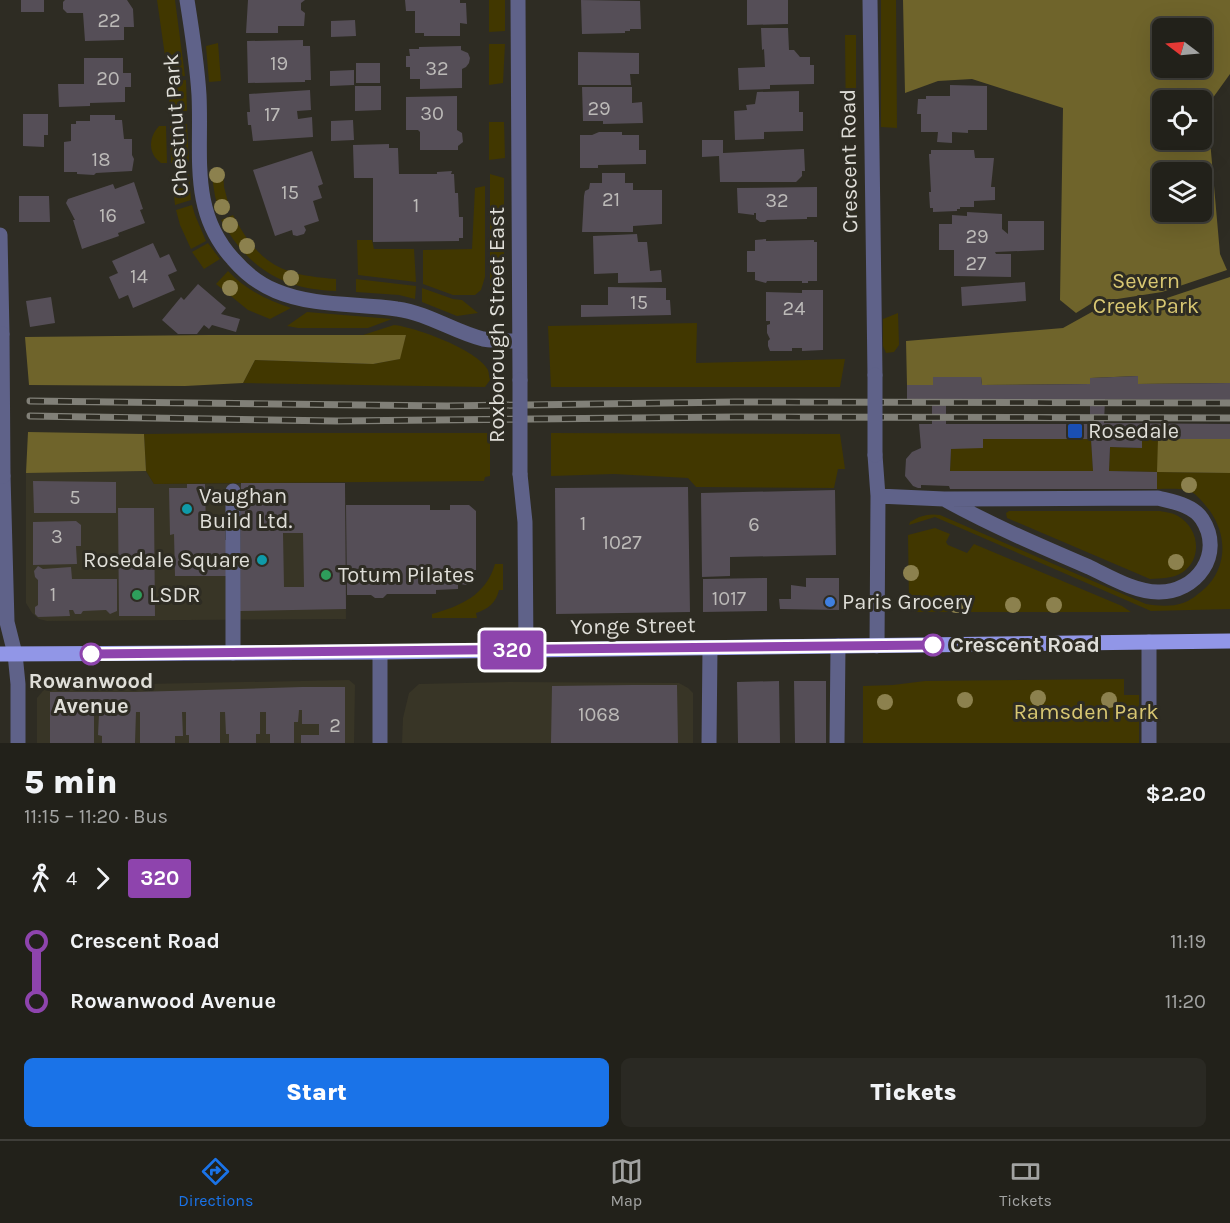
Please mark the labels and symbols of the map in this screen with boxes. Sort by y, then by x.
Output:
house number: 22 [97,9,121,32]
north arrow [1152,18,1212,78]
house number: 19 [270,52,288,75]
street label: Chestnut Park [158,53,194,197]
house number: 32 [425,57,449,80]
house number: 20 [96,67,120,90]
street label: Crescent Road [835,89,863,233]
house number: 29 [587,97,611,120]
house number: 30 [420,102,444,125]
house number: 17 [264,103,281,126]
house number: 18 [92,148,110,171]
house number: 15 [281,181,299,204]
house number: 21 [602,188,620,211]
house number: 32 [765,189,789,212]
house number: 1 [413,194,419,217]
house number: 16 [99,204,117,227]
street label: Roxborough Street East [484,207,510,443]
house number: 29 [965,225,989,248]
house number: 27 [966,252,987,275]
house number: 14 [130,265,148,288]
park label: Severn Creek Park [1093,268,1199,319]
house number: 15 [630,291,648,314]
house number: 24 [783,297,805,320]
place label: Rosedale [1088,418,1179,444]
marker: Rosedale [1066,422,1084,440]
place label: Vaughan Build Ltd. [199,483,293,534]
house number: 5 [69,486,81,509]
marker: Vaughan Build Ltd. [180,502,194,516]
house number: 1 [580,512,586,535]
house number: 6 [748,513,760,536]
house number: 3 [51,525,63,548]
house number: 1027 [602,531,642,554]
place label: Rosedale Square [83,547,250,573]
marker: Rosedale Square [255,553,269,567]
place label: Totum Pilates [338,562,475,588]
marker: Totum Pilates [319,568,333,582]
place label: LSDR [149,582,201,608]
house number: 1 [50,583,56,606]
house number: 1017 [712,587,747,610]
marker: LSDR [130,588,144,602]
place label: Paris Grocery [842,589,973,615]
marker: Paris Grocery [823,595,837,609]
street label: Yonge Street [570,612,696,640]
line badge: 320 [478,630,546,670]
place label: Crescent Road [950,632,1100,658]
marker: Crescent Road [922,634,944,656]
marker: Rowanwood Avenue [80,643,102,665]
place label: Rowanwood Avenue [29,668,153,719]
park label: Ramsden Park [1013,699,1159,725]
house number: 1068 [578,703,620,726]
house number: 2 [329,714,341,737]

